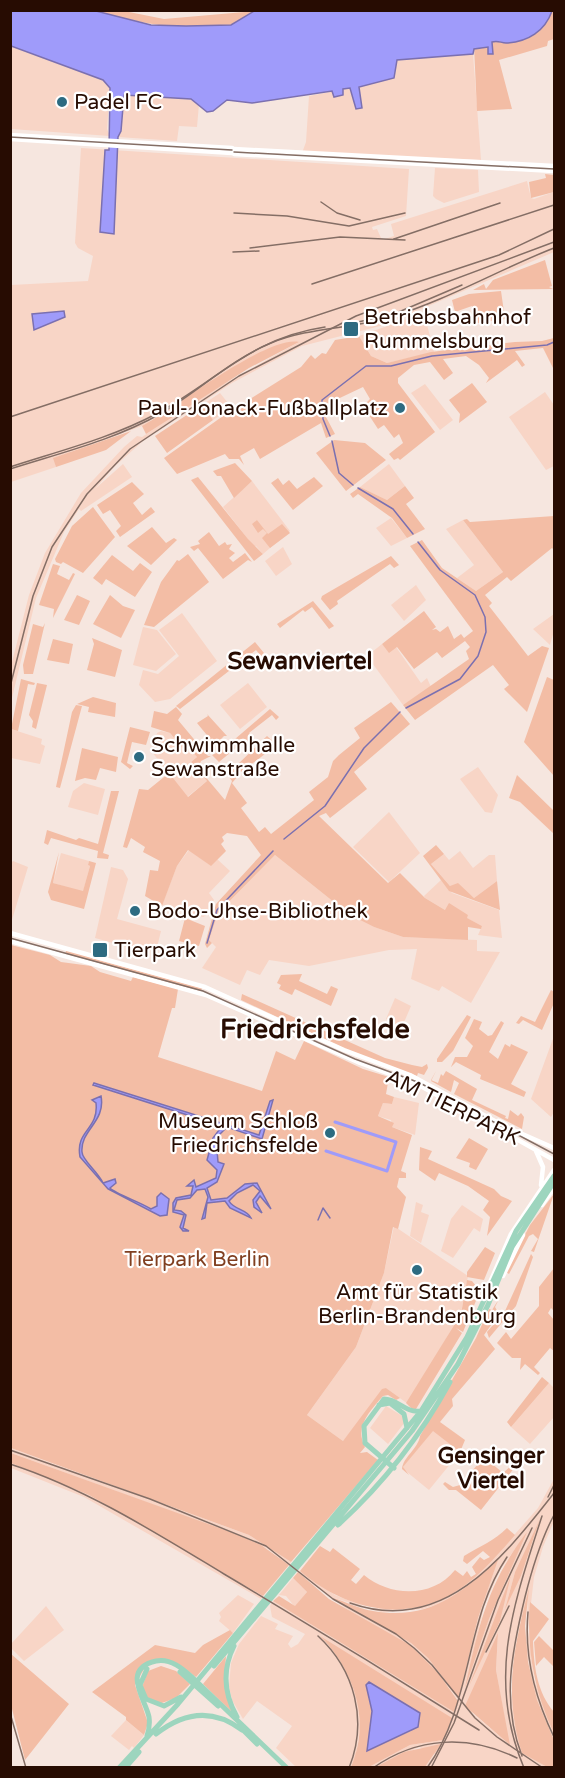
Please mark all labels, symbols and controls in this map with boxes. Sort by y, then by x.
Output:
place label: Padel FC [74,90,162,115]
marker: Padel FC [55,95,69,109]
place label: Betriebsbahnhof Rummelsburg [364,305,531,354]
marker: Betriebsbahnhof Rummelsburg [342,320,360,338]
place label: Paul-Jonack-Fußballplatz [137,396,388,421]
marker: Paul-Jonack-Fußballplatz [393,401,407,415]
district label: Sewanviertel [227,647,373,676]
place label: Schwimmhalle Sewanstraße [151,733,295,782]
marker: Schwimmhalle Sewanstraße [132,750,146,764]
place label: Bodo-Uhse-Bibliothek [147,899,368,924]
marker: Bodo-Uhse-Bibliothek [128,904,142,918]
place label: Tierpark [114,938,196,963]
marker: Tierpark [91,941,109,959]
district label: Friedrichsfelde [220,1013,410,1046]
street label: AM TIERPARK [381,1064,524,1151]
place label: Museum Schloß Friedrichsfelde [158,1109,318,1158]
marker: Museum Schloß Friedrichsfelde [323,1126,337,1140]
park label: Tierpark Berlin [124,1247,270,1272]
marker: Amt für Statistik Berlin-Brandenburg [410,1263,424,1277]
place label: Amt für Statistik Berlin-Brandenburg [318,1280,516,1329]
district label: Gensinger Viertel [438,1443,545,1494]

